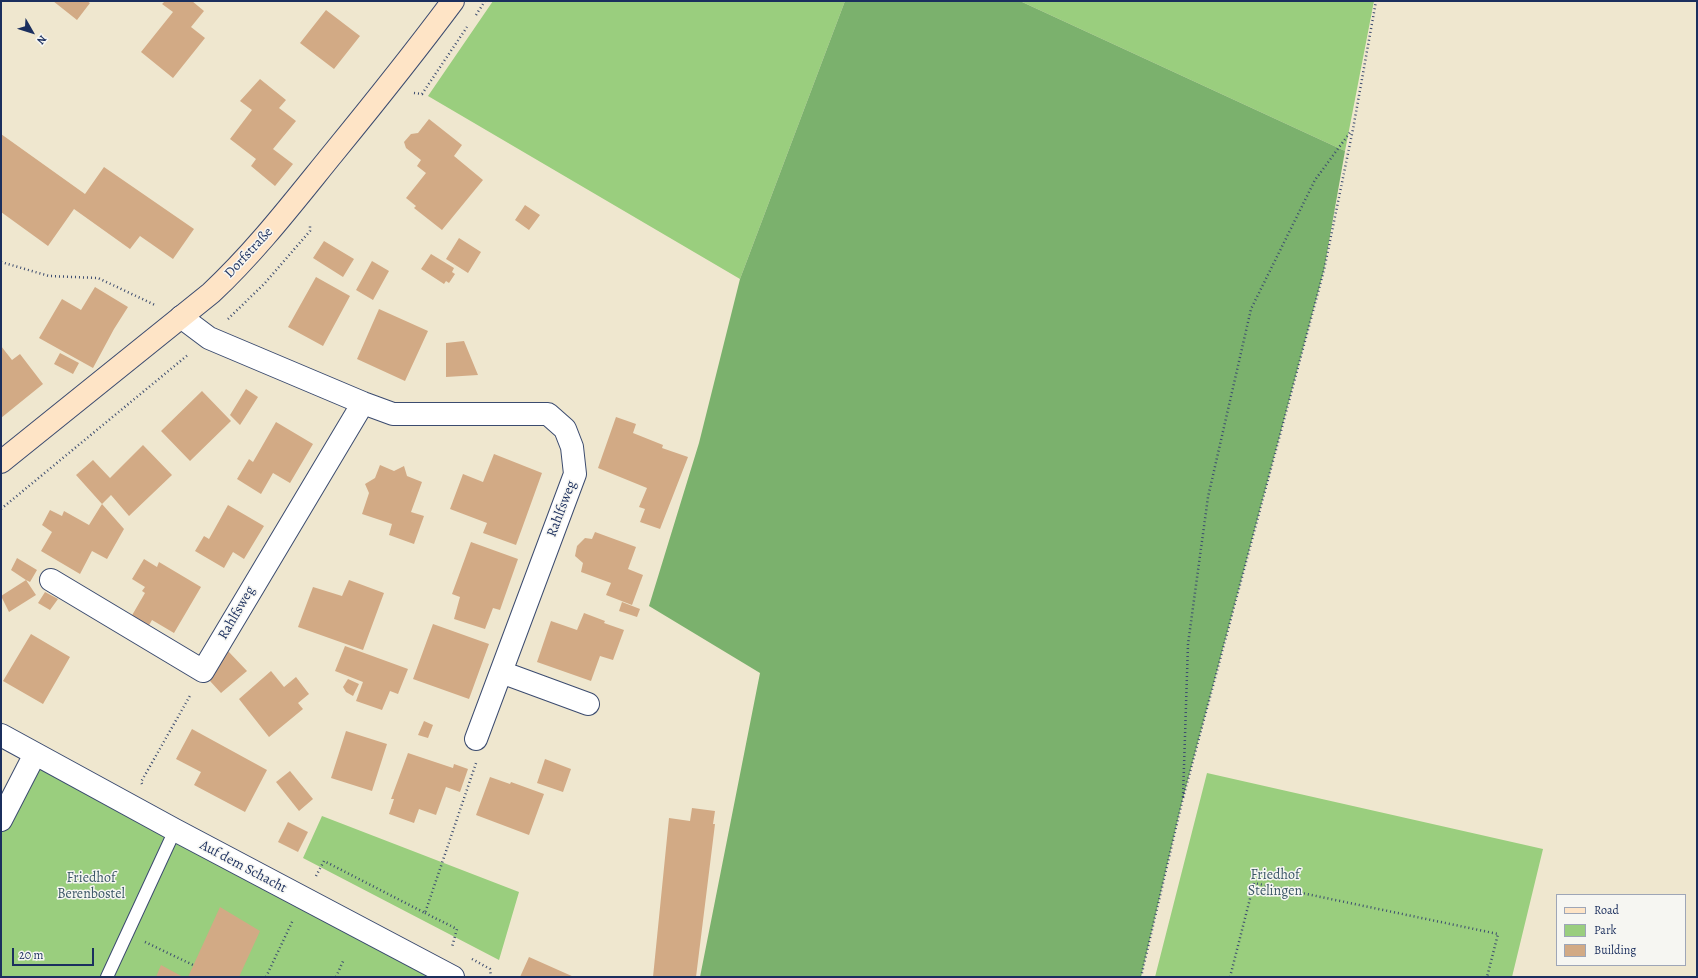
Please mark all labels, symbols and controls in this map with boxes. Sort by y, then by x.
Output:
north arrow [12,12,52,52]
text: N [33,32,50,48]
street label: Dorfstraße [221,224,277,282]
street label: Rahlfsweg [544,479,580,539]
street label: Rahlfsweg [215,583,259,643]
street label: Auf dem Schacht [197,837,289,897]
park label: Friedhof Stelingen [1248,868,1302,900]
park label: Friedhof Berenbostel [57,871,125,904]
legend [1556,894,1686,966]
text: Road [1594,902,1619,918]
text: Park [1594,922,1617,938]
scale bar [14,940,96,966]
text: Building [1594,942,1636,958]
text: 20 m [19,947,43,963]

